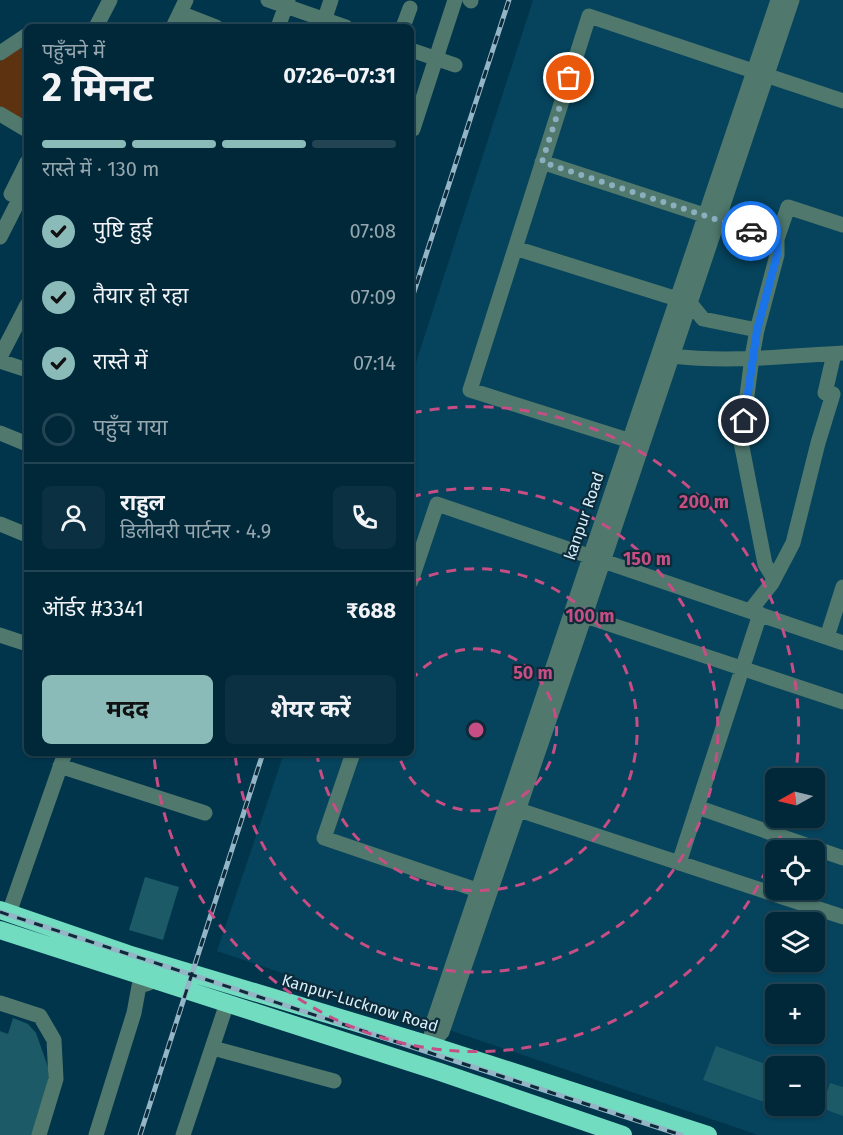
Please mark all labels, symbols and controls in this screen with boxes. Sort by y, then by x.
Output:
text: पहुँचने में [42,39,105,63]
pin [543,52,594,103]
icon: bag [552,61,585,94]
text: 07:26–07:31 [283,62,396,89]
text: 2 मिनट [42,65,153,111]
text: रास्ते में · 130 m [42,157,159,181]
courier [721,201,781,261]
icon: check [42,215,75,248]
icon: car [735,215,768,248]
text: पुष्टि हुई [93,216,152,243]
text: 07:08 [349,219,396,243]
icon: check [42,281,75,314]
text: तैयार हो रहा [93,282,188,309]
text: 07:09 [350,285,396,309]
icon: check [42,347,75,380]
text: रास्ते में [93,348,148,375]
text: 07:14 [353,351,396,375]
pin [718,395,769,446]
icon: home [727,404,760,437]
text: पहुँच गया [93,414,168,441]
street label: kanpur Road [560,469,608,563]
button: person [42,486,105,549]
button: phone [333,486,396,549]
text: राहुल [120,489,165,516]
text: 200 m [679,491,729,513]
text: डिलीवरी पार्टनर · 4.9 [120,519,271,543]
text: 150 m [623,548,671,570]
text: ऑर्डर #3341 [42,595,144,622]
text: ₹688 [346,597,396,624]
text: 100 m [566,605,614,627]
text: 50 m [513,662,553,684]
button: मदद [42,675,213,744]
button: शेयर करें [225,675,396,744]
centre of rings [466,720,486,740]
north arrow [765,768,825,828]
map controls [765,768,825,1116]
button: locate [765,840,825,900]
button: layers [765,912,825,972]
street label: Kanpur-Lucknow Road [280,970,440,1036]
button: + [765,984,825,1044]
button: − [765,1056,825,1116]

